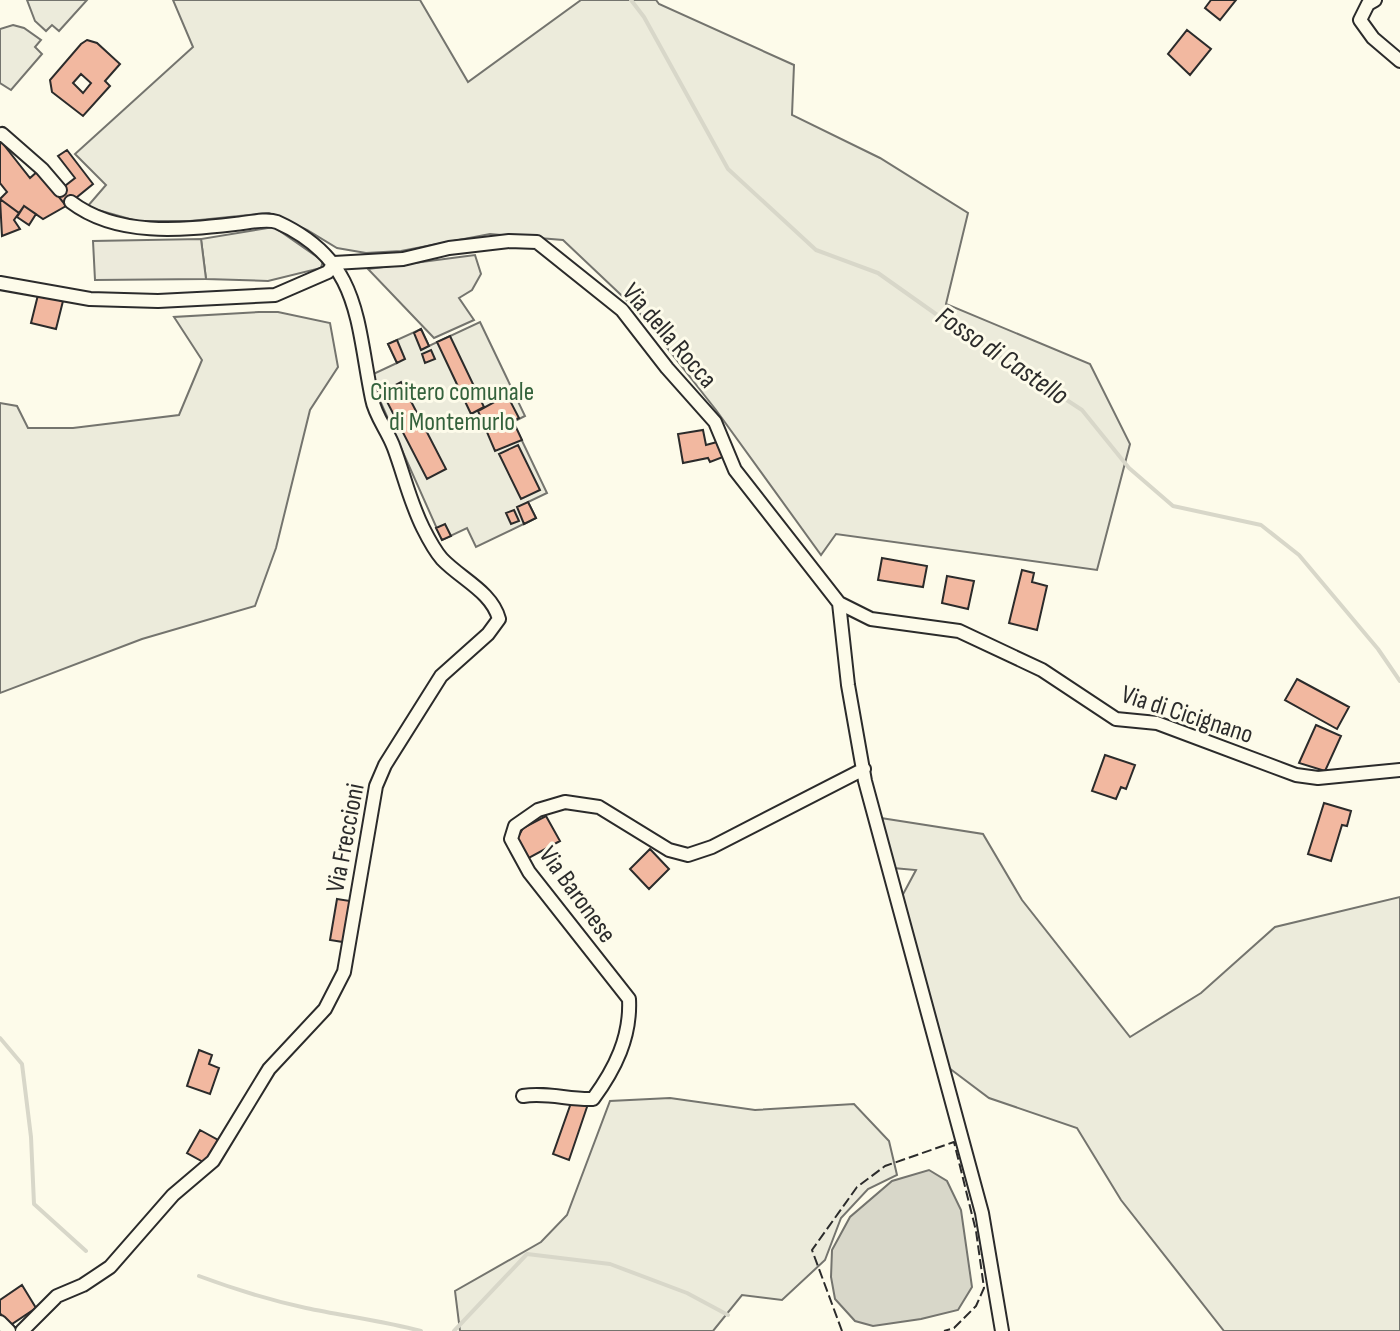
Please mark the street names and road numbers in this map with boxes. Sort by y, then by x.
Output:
street label: Via della Rocca [615,277,723,395]
street label: Via di Cicignano [1117,679,1257,751]
street label: Via Freccioni [320,781,372,895]
street label: Via Baronese [532,841,622,949]

